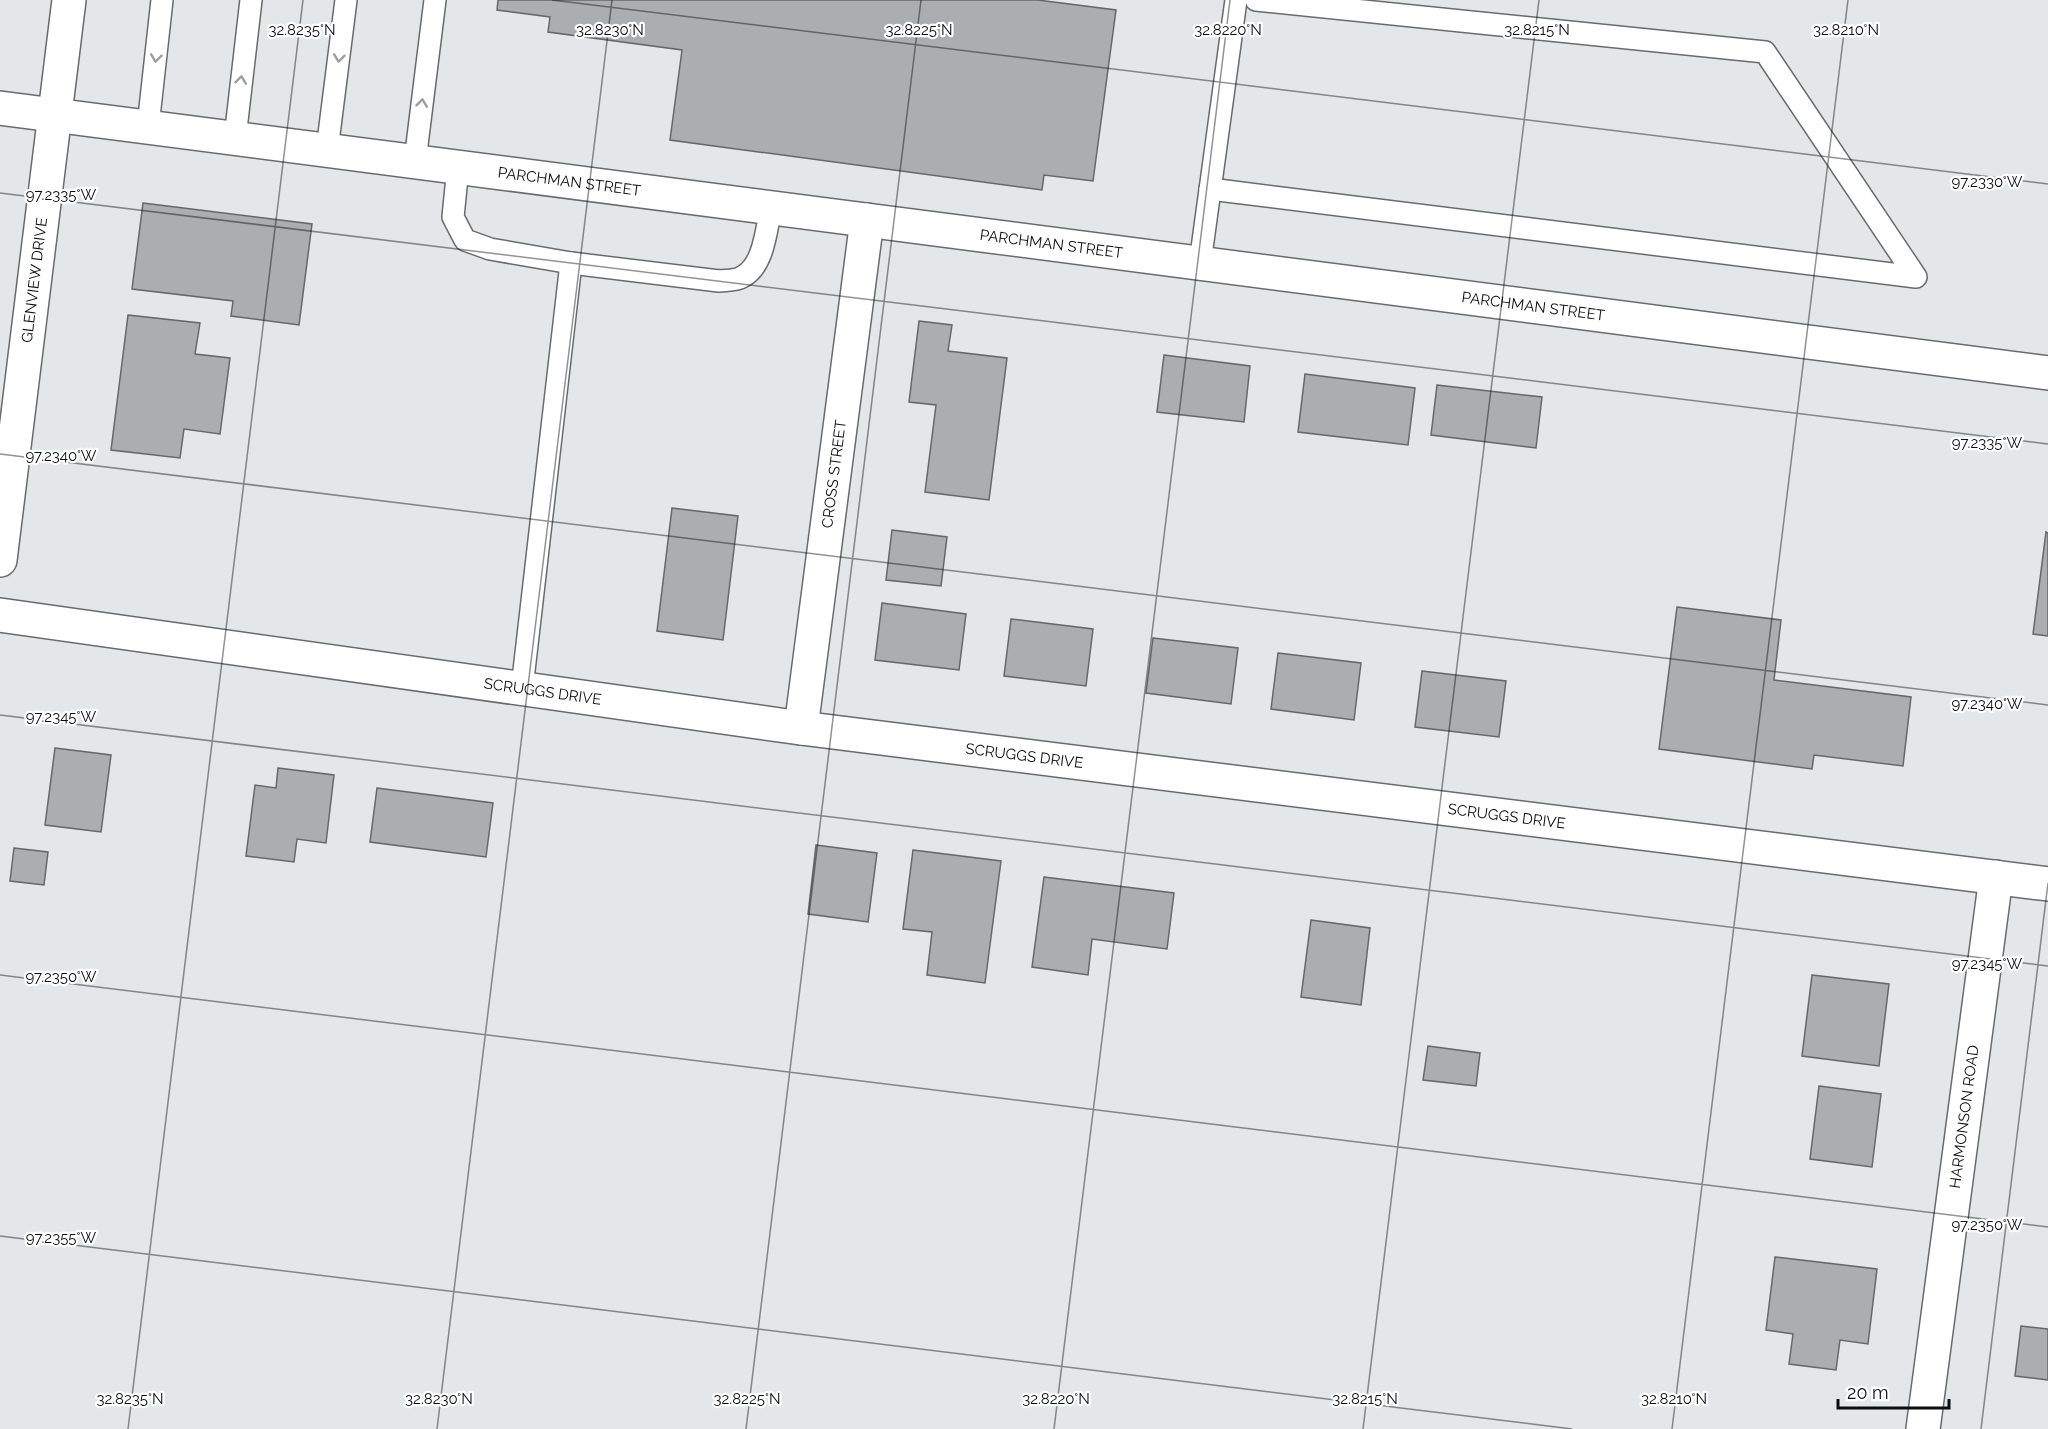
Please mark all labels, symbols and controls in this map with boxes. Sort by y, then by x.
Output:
text: 32.8235°N [268,21,336,39]
text: 32.8230°N [576,21,644,39]
text: 32.8225°N [886,21,952,39]
text: 32.8220°N [1194,21,1262,39]
text: 32.8215°N [1504,21,1570,39]
text: 32.8210°N [1813,21,1879,39]
one-way arrow [333,53,345,63]
one-way arrow [150,54,162,63]
one-way arrow [235,75,247,84]
one-way arrow [415,98,428,108]
street label: PARCHMAN STREET [497,163,642,200]
text: 97.2330°W [1952,173,2023,191]
text: 97.2335°W [26,186,96,204]
street label: GLENVIEW DRIVE [18,217,51,344]
street label: PARCHMAN STREET [979,226,1124,262]
street label: PARCHMAN STREET [1461,288,1606,325]
street label: CROSS STREET [818,419,850,529]
text: 97.2335°W [1952,434,2022,452]
text: 97.2340°W [25,447,97,465]
street label: SCRUGGS DRIVE [483,674,603,709]
text: 97.2340°W [1951,695,2023,713]
text: 97.2345°W [26,708,97,726]
street label: SCRUGGS DRIVE [964,740,1084,772]
street label: SCRUGGS DRIVE [1447,800,1567,833]
text: 97.2345°W [1952,955,2023,973]
text: 97.2350°W [25,968,97,986]
street label: HARMONSON ROAD [1946,1044,1983,1189]
text: 97.2350°W [1951,1216,2023,1234]
text: 97.2355°W [26,1229,97,1247]
scale bar [1838,1372,1949,1410]
text: 20 m [1847,1382,1889,1403]
text: 32.8235°N [96,1390,164,1408]
text: 32.8230°N [405,1390,473,1408]
text: 32.8225°N [714,1390,780,1408]
text: 32.8220°N [1022,1390,1090,1408]
text: 32.8215°N [1332,1390,1398,1408]
text: 32.8210°N [1641,1390,1707,1408]

